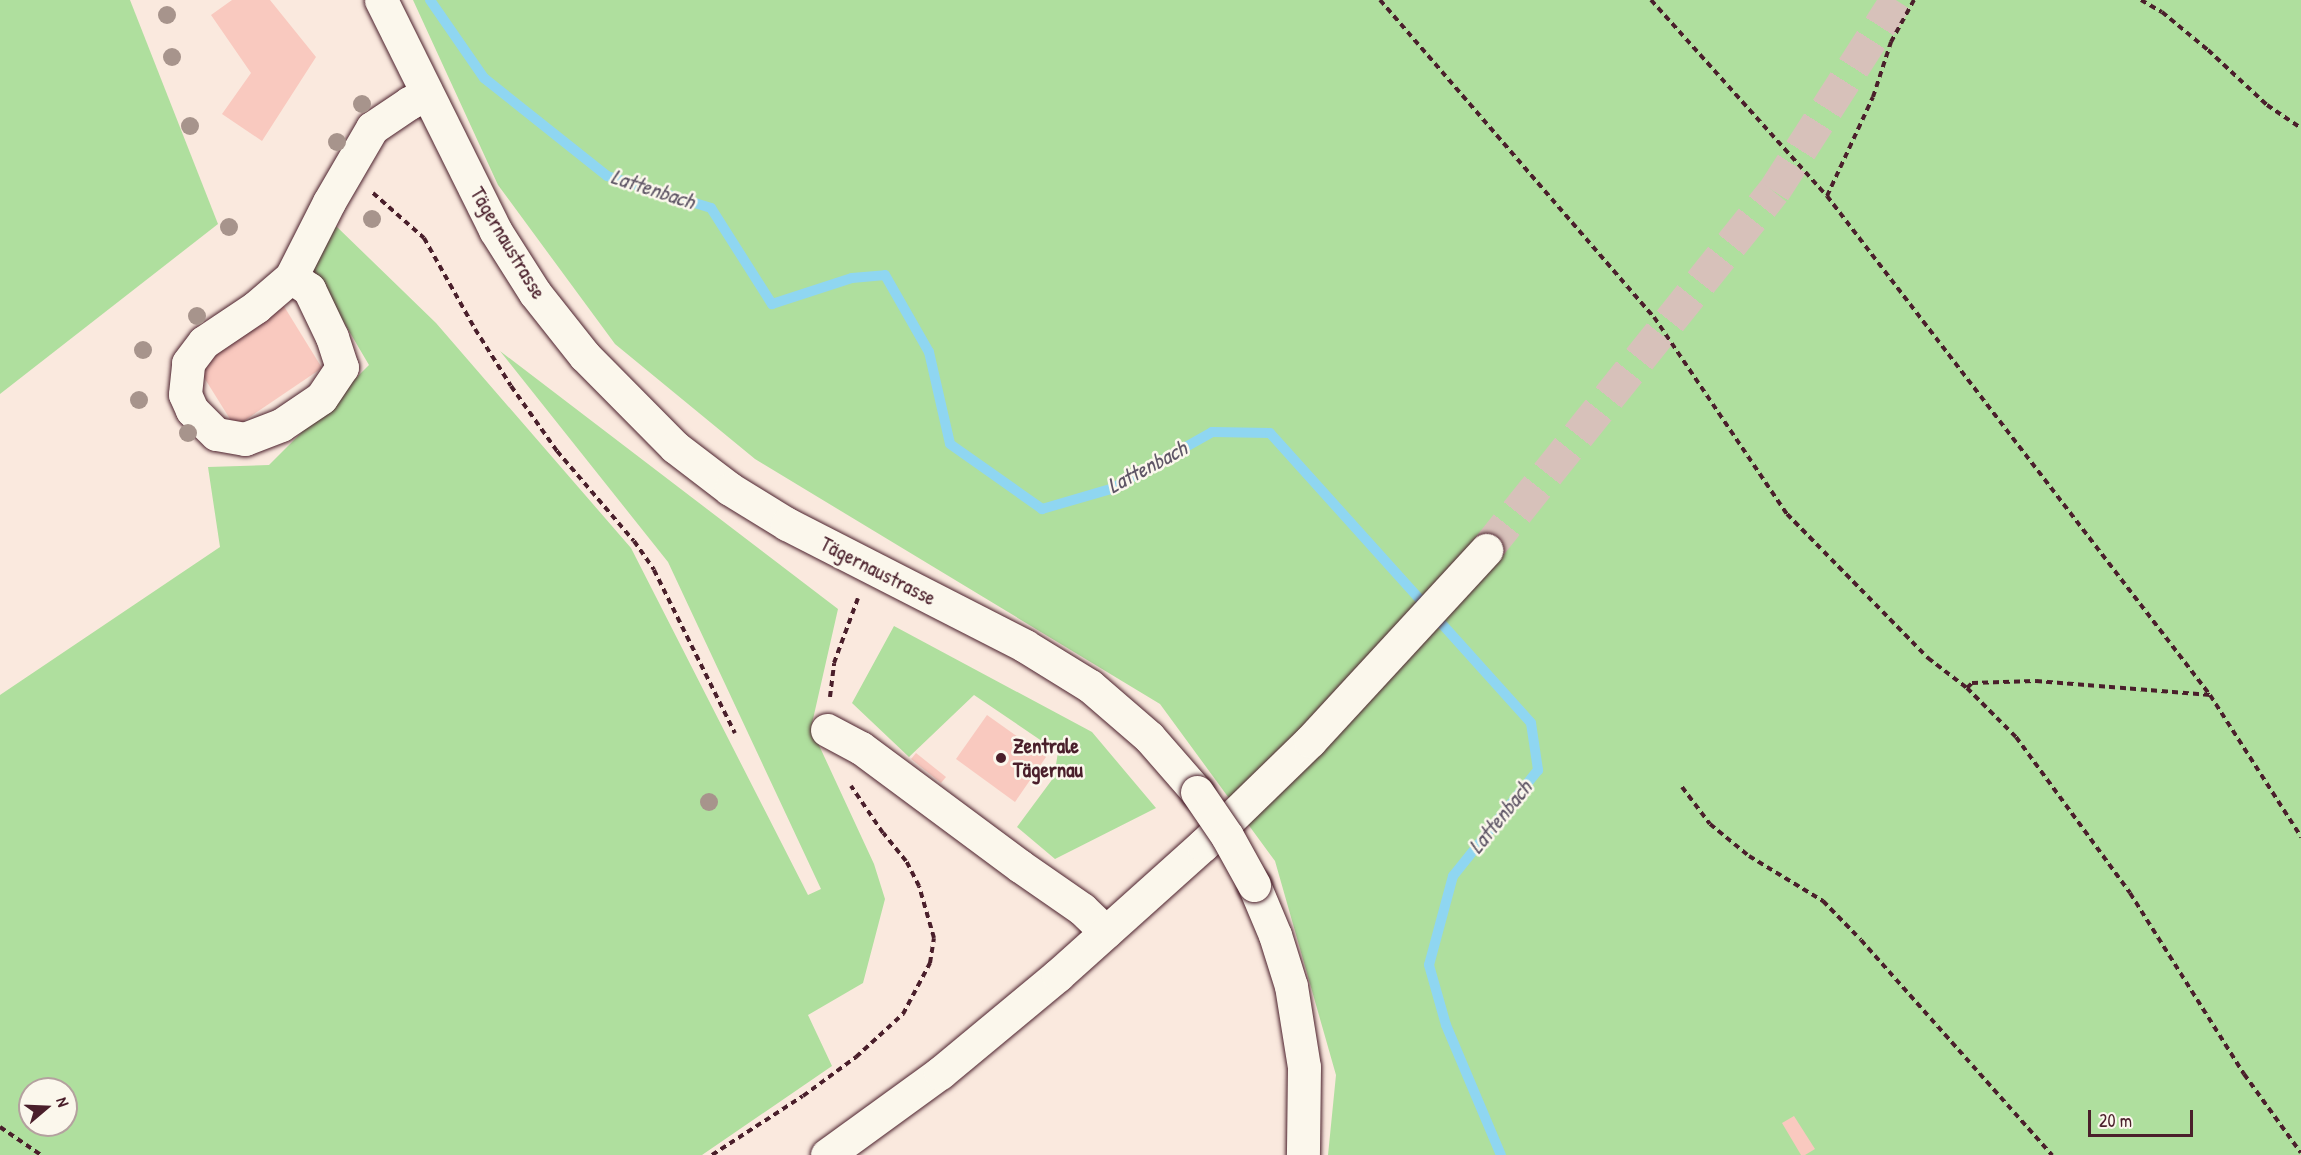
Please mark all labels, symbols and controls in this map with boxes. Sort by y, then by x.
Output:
water label: Lattenbach [608,163,698,215]
street label: Tägernaustrasse [465,182,551,304]
water label: Lattenbach [1103,435,1191,499]
street label: Tägernaustrasse [816,531,940,611]
place label: Zentrale Tägernau [1013,733,1083,783]
marker: Zentrale Tägernau [994,751,1008,765]
water label: Lattenbach [1463,775,1537,859]
north arrow [18,1077,78,1137]
text: N [51,1094,75,1109]
scale bar [2091,1098,2196,1136]
text: 20 m [2099,1108,2132,1133]

